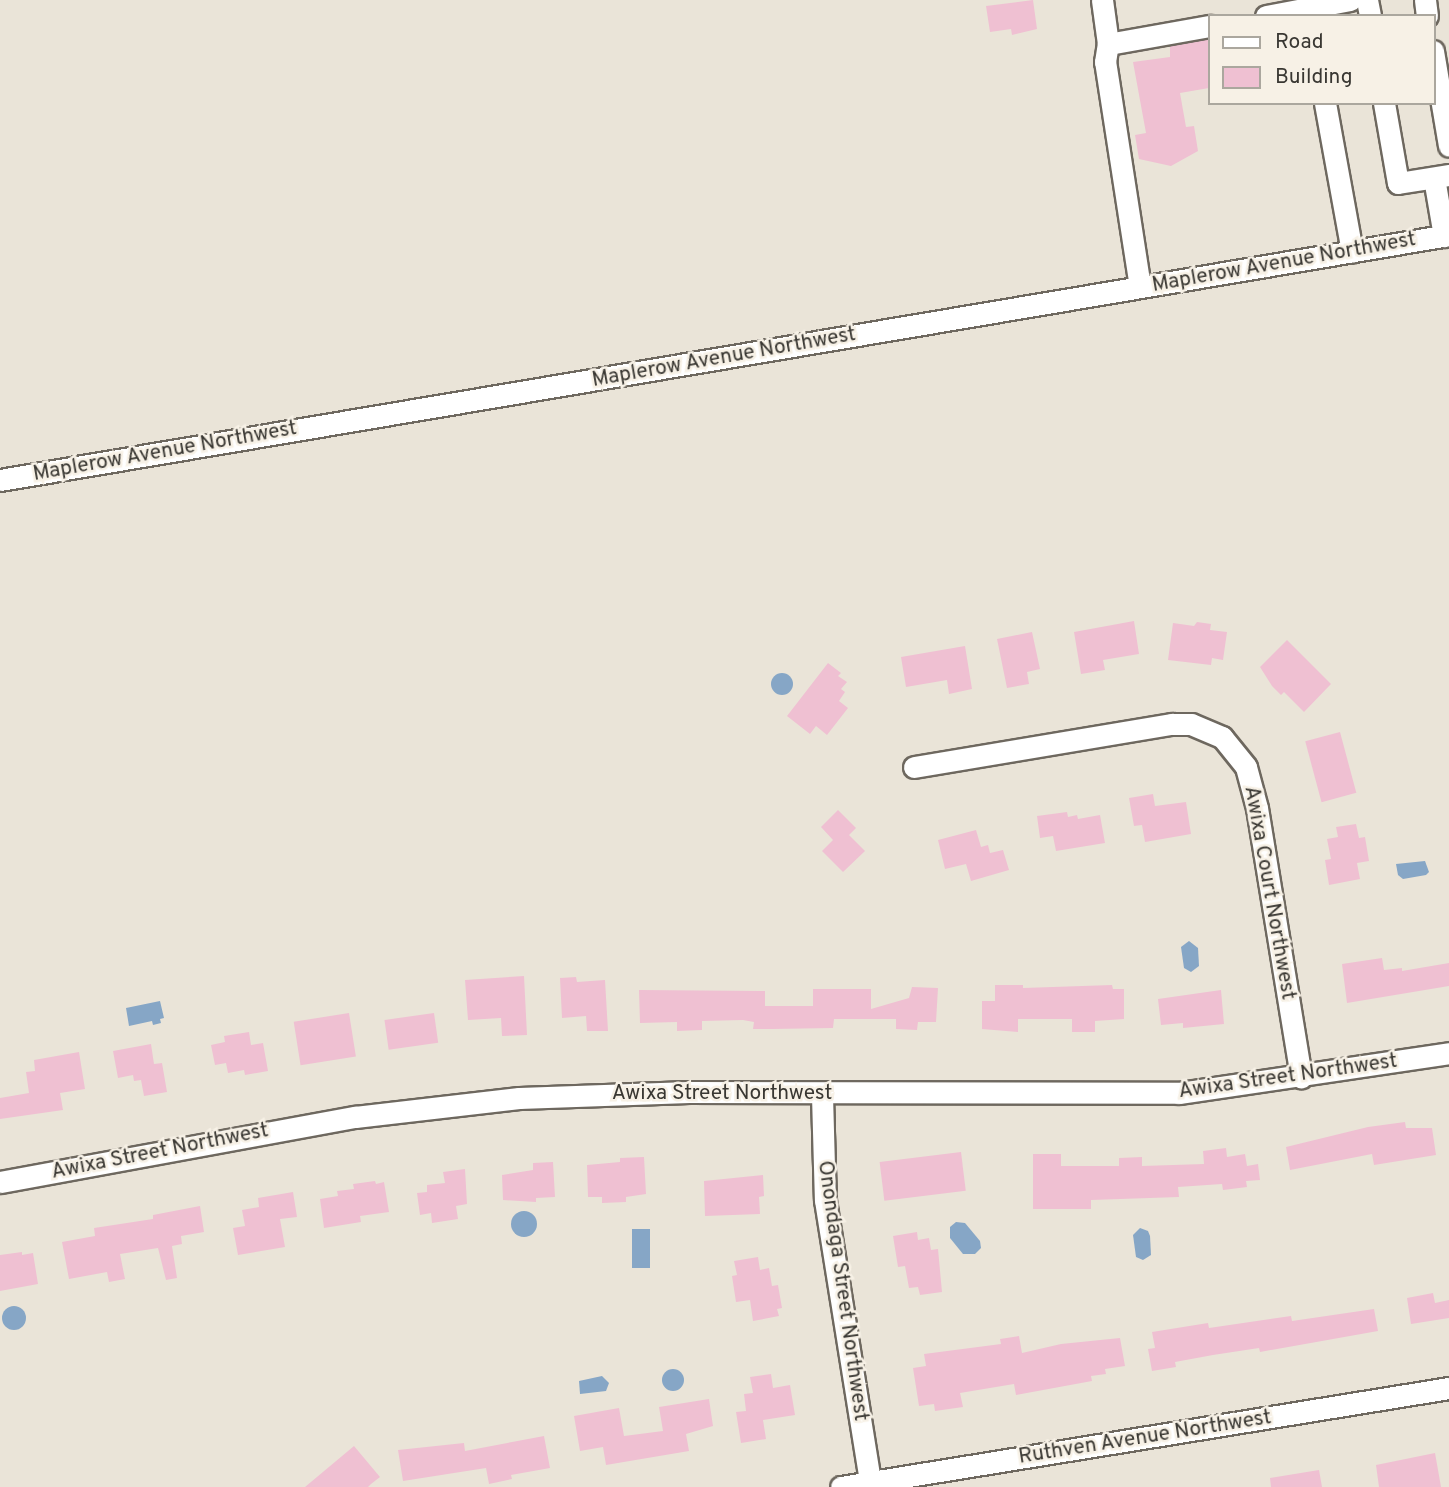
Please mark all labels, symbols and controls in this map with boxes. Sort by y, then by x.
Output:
legend [1208,14,1435,105]
text: Road [1275,29,1324,56]
text: Building [1275,64,1353,91]
street label: Maplerow Avenue Northwest [1150,227,1418,299]
street label: Maplerow Avenue Northwest [590,322,858,394]
street label: Maplerow Avenue Northwest [31,416,299,488]
street label: Awixa Court Northwest [1238,784,1300,1002]
street label: Awixa Street Northwest [1177,1049,1399,1105]
street label: Awixa Street Northwest [612,1081,832,1107]
street label: Awixa Street Northwest [49,1119,271,1185]
street label: Onondaga Street Northwest [811,1159,873,1423]
street label: Ruthven Avenue Northwest [1016,1405,1274,1471]

